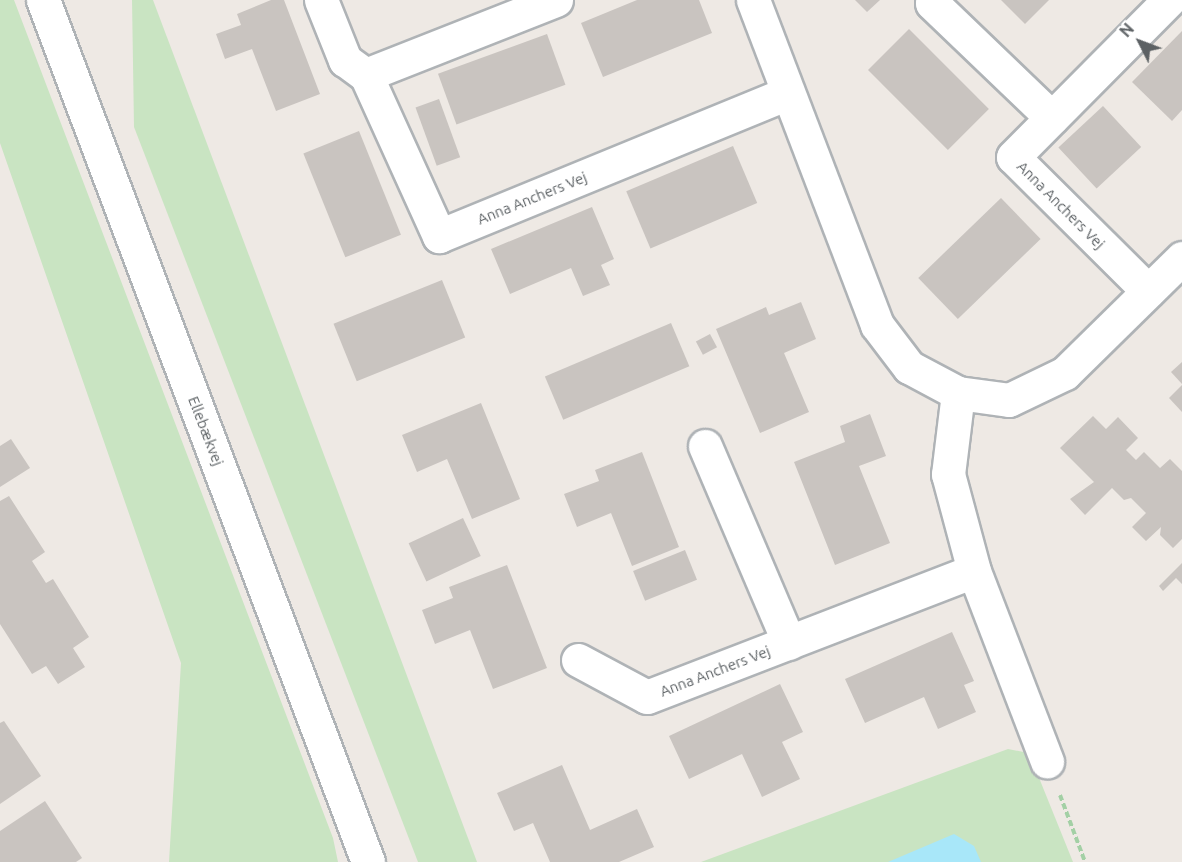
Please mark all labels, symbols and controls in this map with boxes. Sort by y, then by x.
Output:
north arrow [1110,12,1170,72]
text: N [1116,19,1137,40]
street label: Anna Anchers Vej [1013,157,1109,253]
street label: Anna Anchers Vej [475,168,589,228]
street label: Ellebækvej [185,394,227,468]
street label: Anna Anchers Vej [657,642,773,700]

